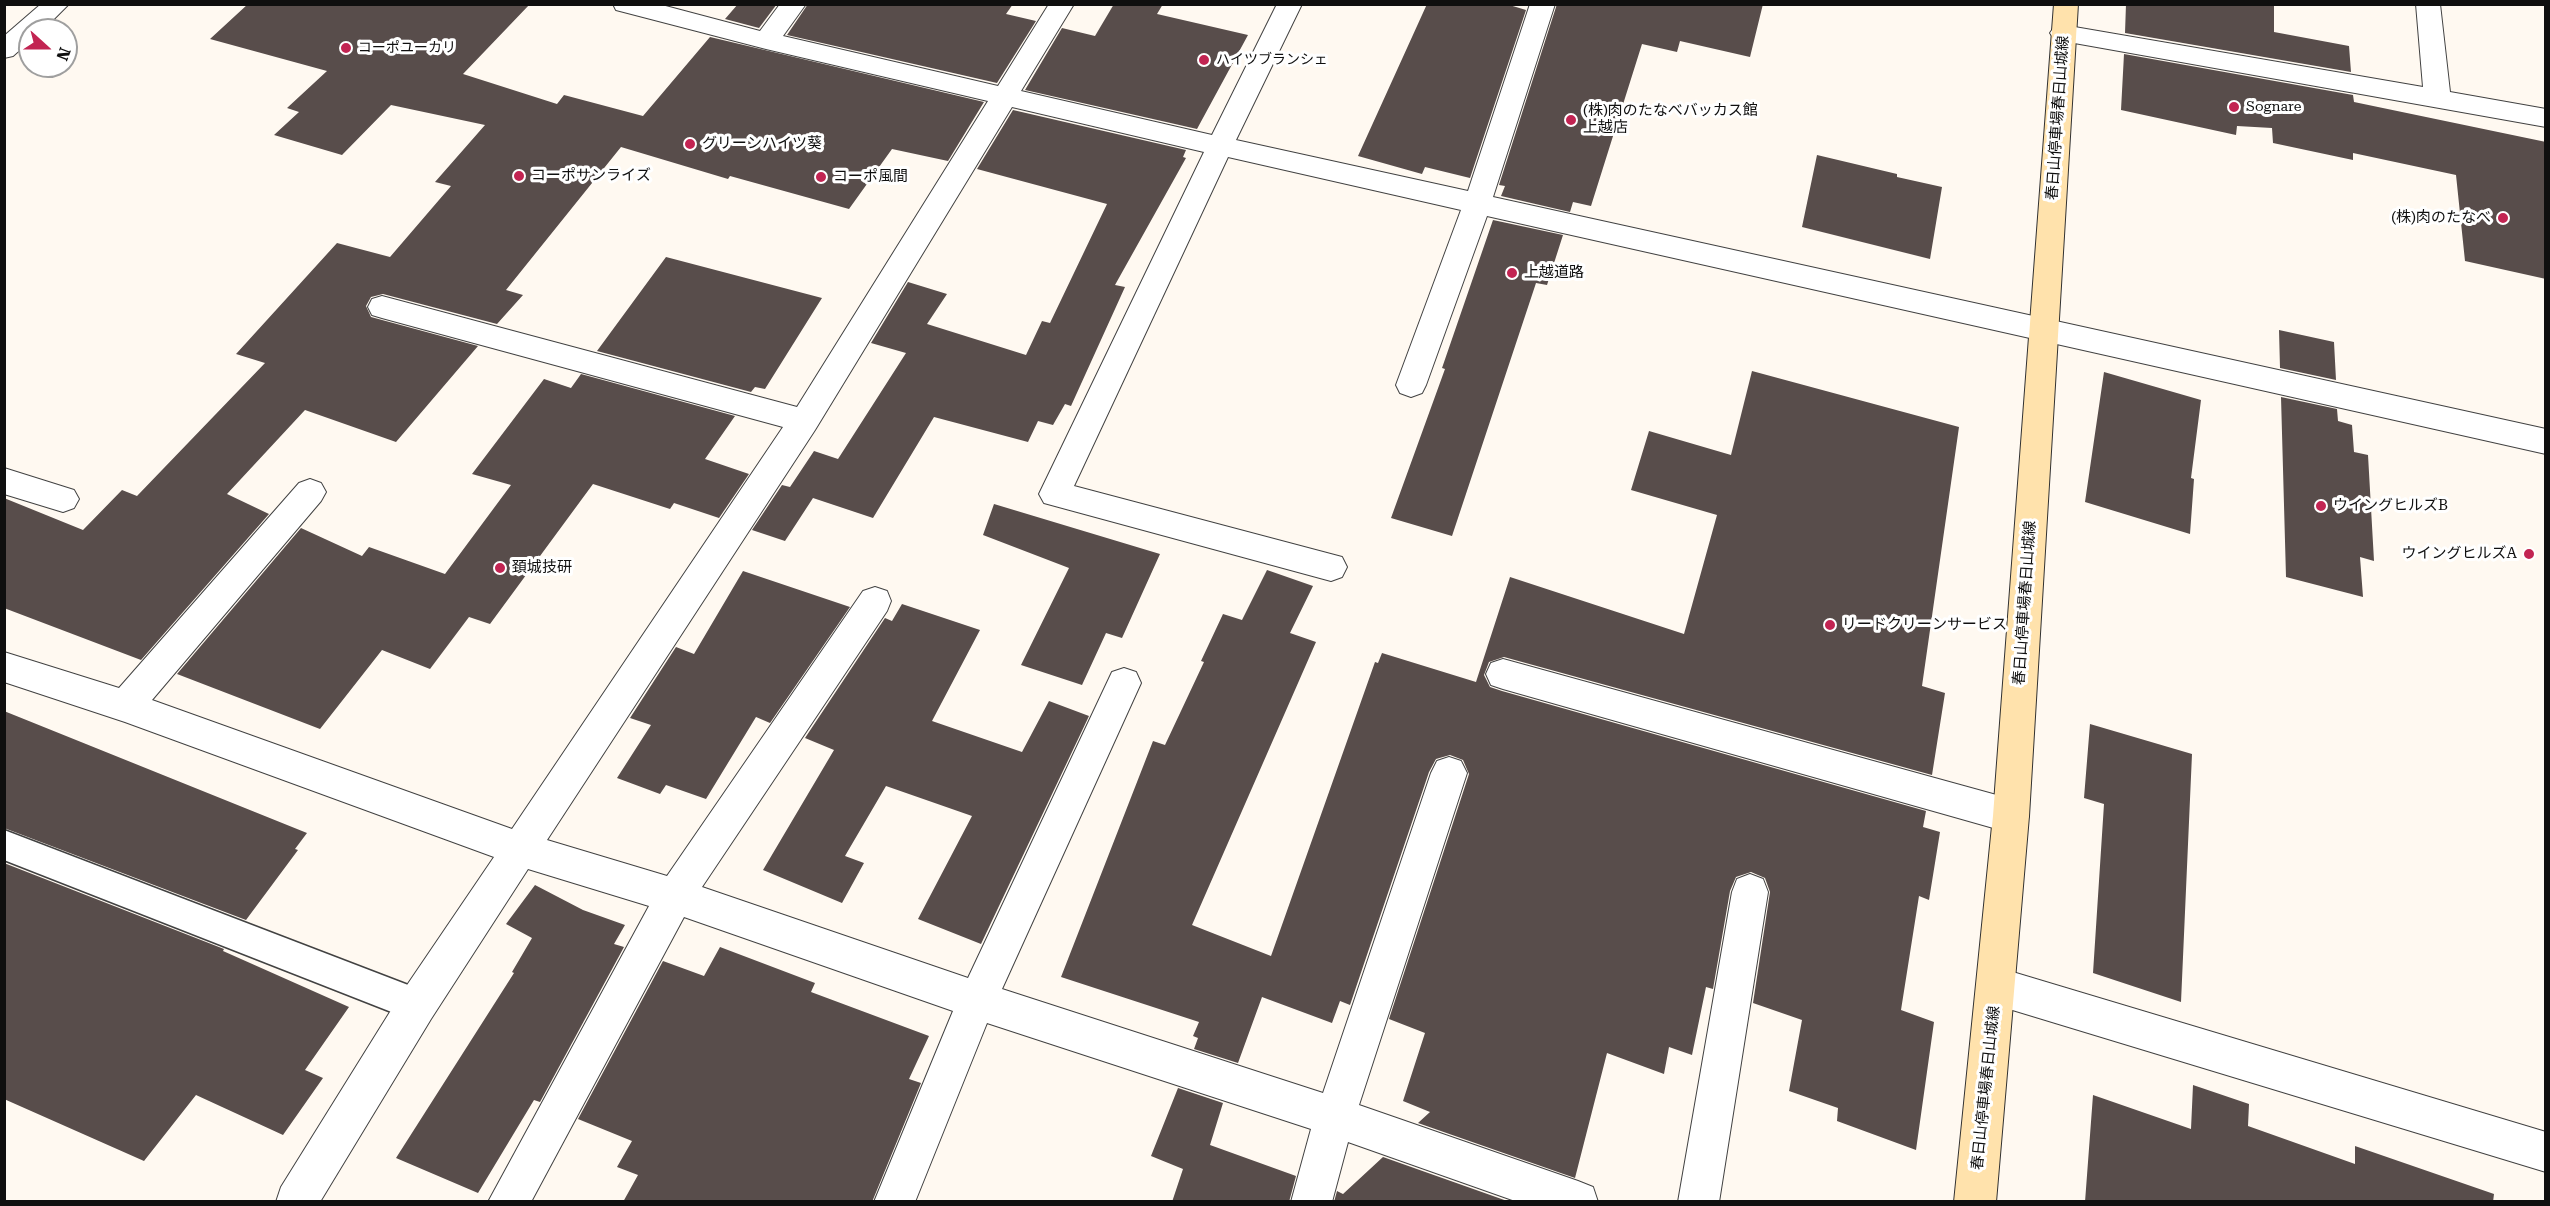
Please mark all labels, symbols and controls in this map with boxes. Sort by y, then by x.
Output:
north arrow [18,18,78,78]
street label: 春日山停車場春日山城線 [2043,35,2073,201]
place label: コーポユーカリ [358,40,456,56]
marker: コーポユーカリ [339,41,353,55]
text: N [52,45,74,63]
place label: ハイツブランシェ [1216,52,1328,68]
marker: ハイツブランシェ [1197,53,1211,67]
place label: Sognare [2246,99,2301,115]
marker: Sognare [2227,100,2241,114]
place label: (株)肉のたなべバッカス館 上越店 [1583,102,1758,137]
marker: (株)肉のたなべバッカス館 上越店 [1564,113,1578,127]
place label: グリーンハイツ葵 [702,135,822,153]
marker: グリーンハイツ葵 [683,137,697,151]
place label: コーポサンライズ [531,167,651,185]
place label: コーポ風間 [833,168,908,186]
marker: コーポサンライズ [512,169,526,183]
marker: コーポ風間 [814,170,828,184]
place label: (株)肉のたなべ [2391,209,2491,227]
marker: (株)肉のたなべ [2496,211,2510,225]
place label: 上越道路 [1524,264,1584,282]
marker: 上越道路 [1505,266,1519,280]
place label: ウイングヒルズB [2333,497,2448,515]
marker: ウイングヒルズB [2314,499,2328,513]
street label: 春日山停車場春日山城線 [2010,520,2040,686]
place label: ウイングヒルズA [2402,545,2517,563]
marker: ウイングヒルズA [2522,547,2536,561]
place label: 頚城技研 [512,559,572,577]
marker: 頚城技研 [493,561,507,575]
place label: リードクリーンサービス [1842,616,2007,634]
marker: リードクリーンサービス [1823,618,1837,632]
street label: 春日山停車場春日山城線 [1968,1005,2004,1171]

